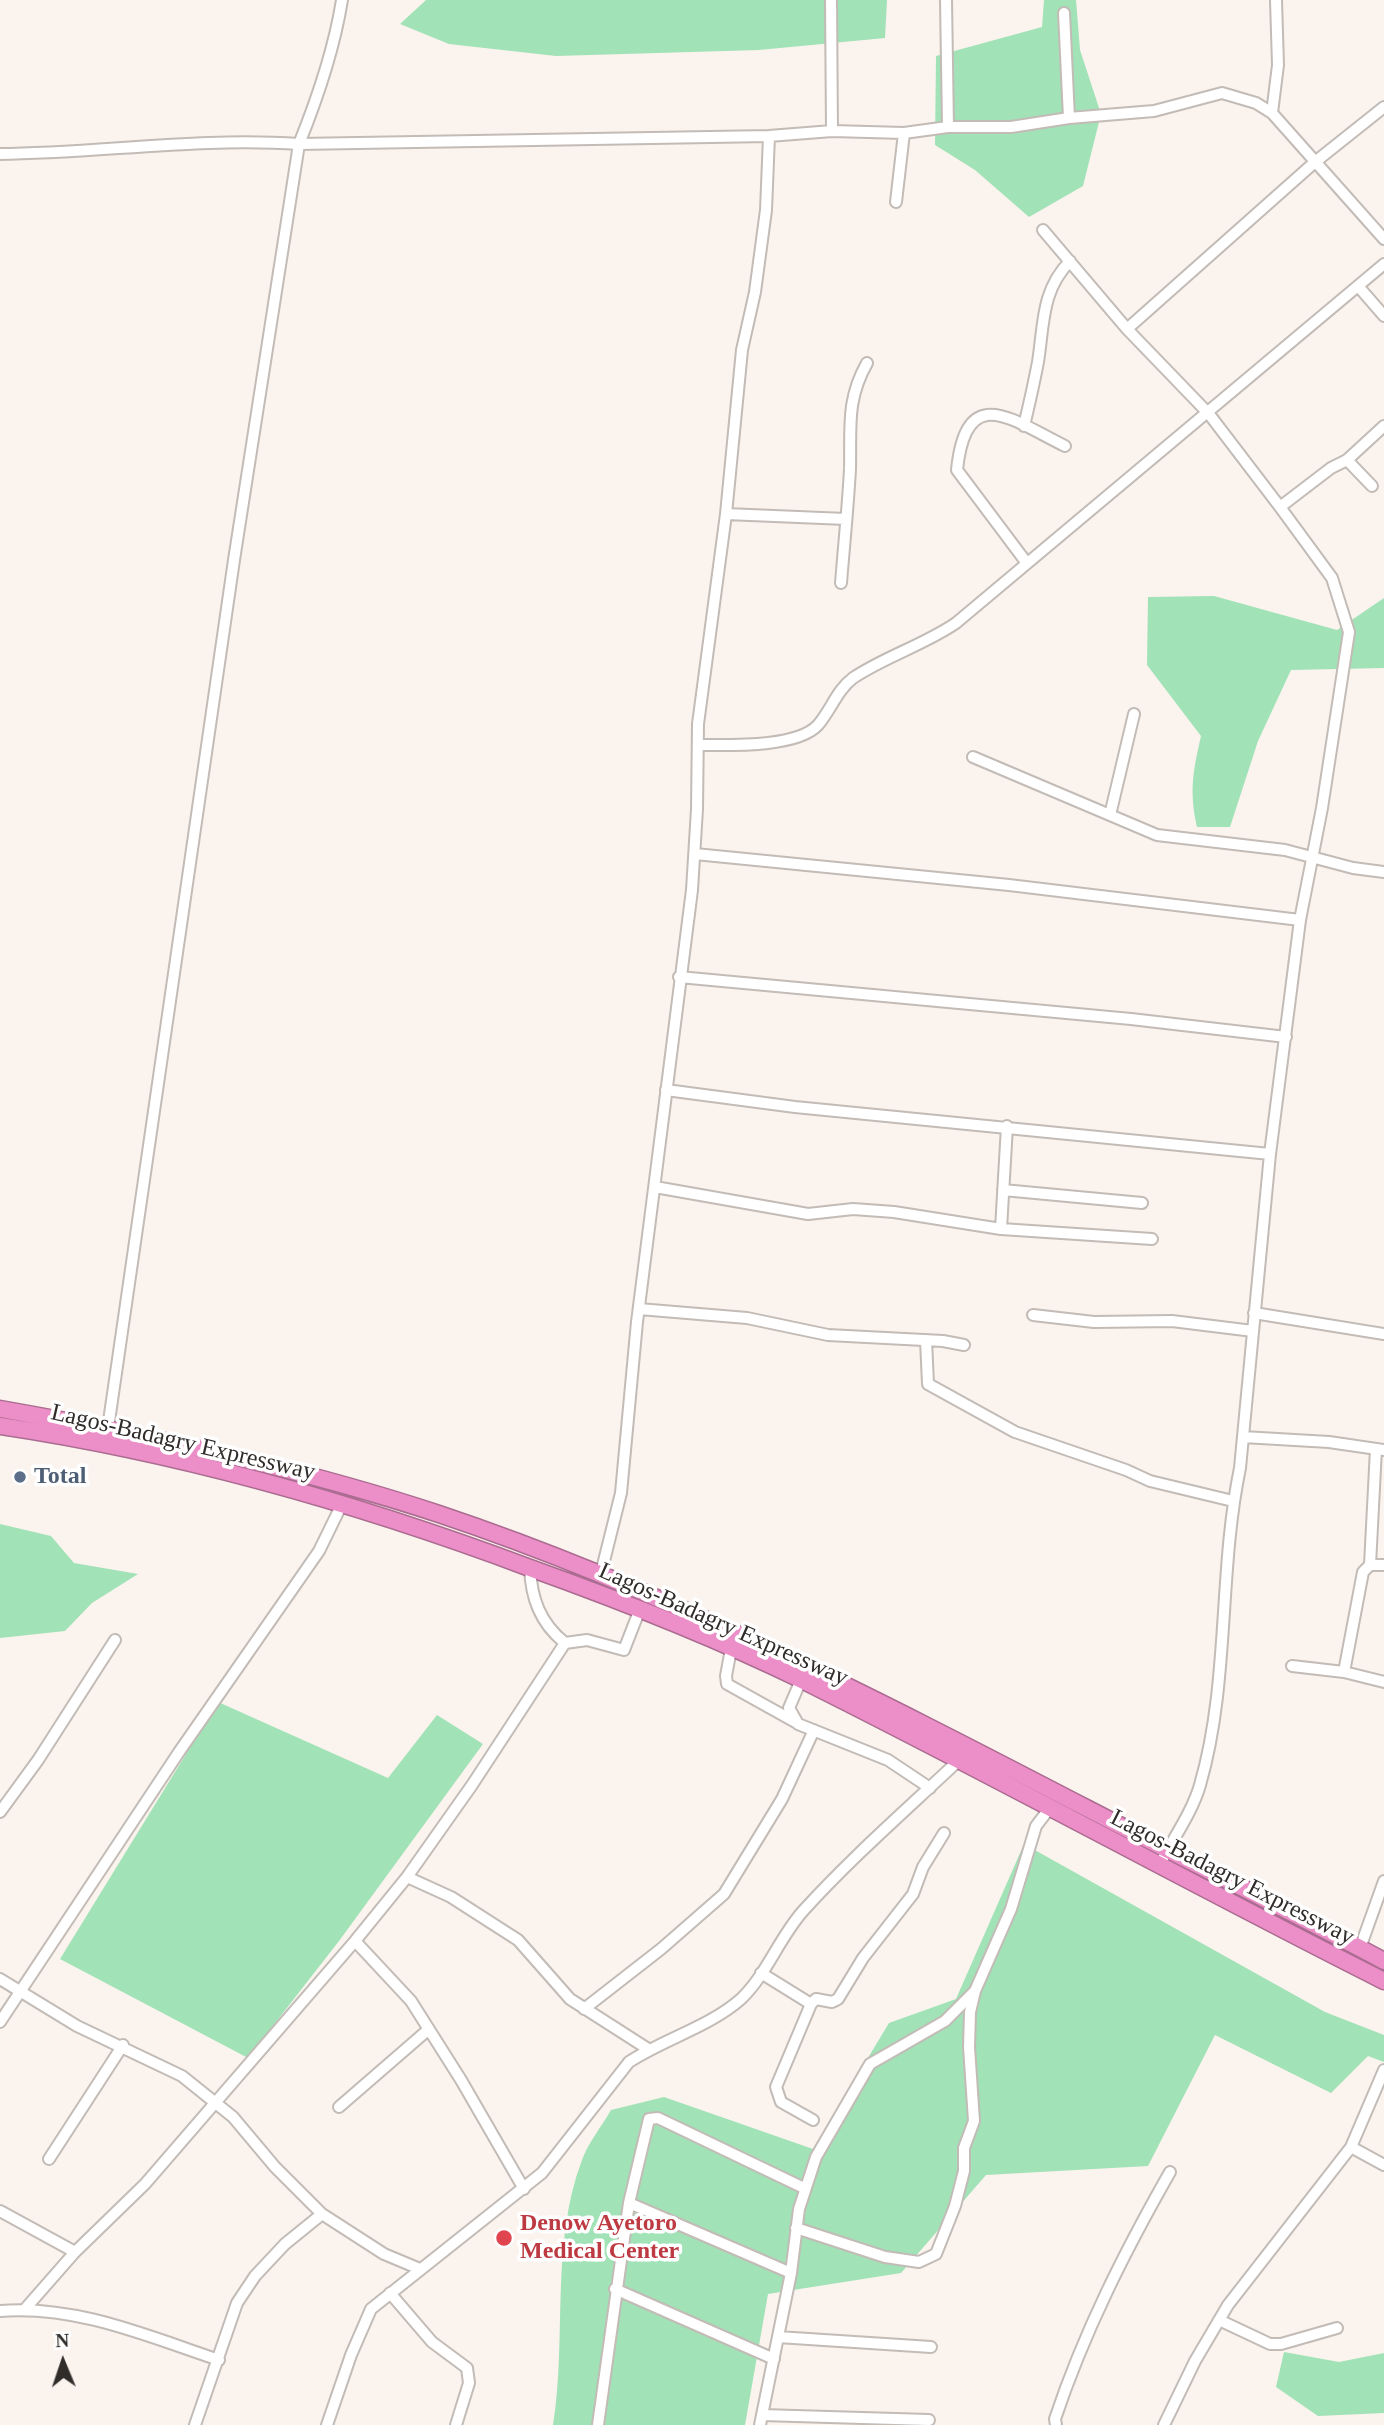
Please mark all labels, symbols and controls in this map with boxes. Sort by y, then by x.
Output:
street label: Lagos-Badagry Expressway [48,1399,318,1487]
place label: Total [34,1463,86,1491]
marker: Total [12,1469,28,1485]
street label: Lagos-Badagry Expressway [594,1557,852,1693]
street label: Lagos-Badagry Expressway [1105,1804,1359,1952]
place label: Denow Ayetoro Medical Center [520,2210,679,2266]
marker: Denow Ayetoro Medical Center [494,2228,514,2248]
north arrow [28,2327,98,2397]
text: N [55,2330,69,2351]

